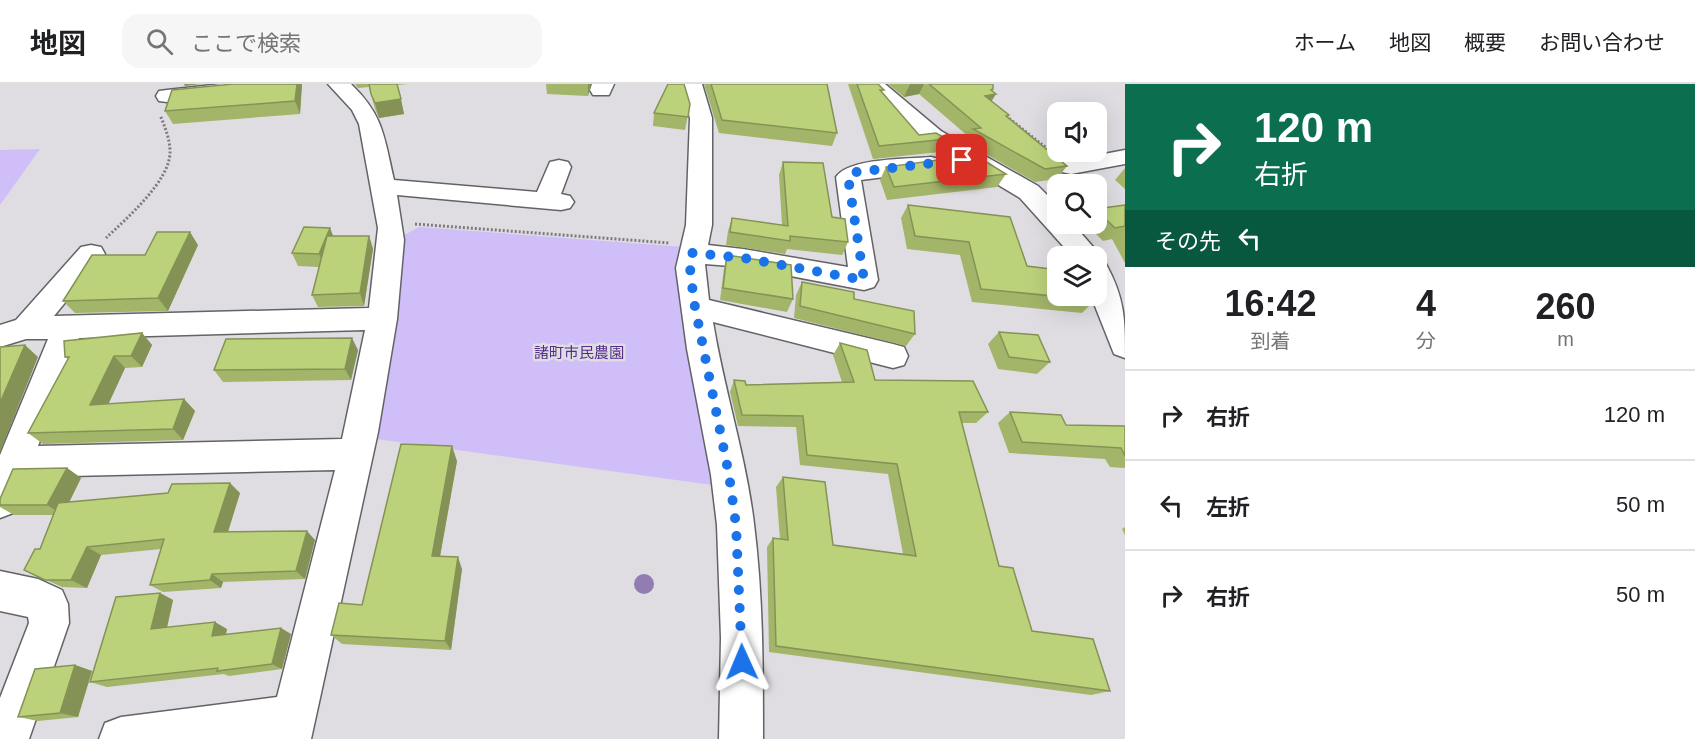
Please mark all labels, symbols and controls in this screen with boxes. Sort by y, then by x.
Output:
search box [122,14,542,68]
icon: search [143,25,176,58]
text: 地図 [30,28,86,59]
text: ここで検索 [191,31,301,56]
text: ホーム [1294,31,1356,54]
text: 地図 [1389,31,1431,54]
text: 概要 [1464,31,1506,54]
text: お問い合わせ [1539,31,1665,54]
map controls [1047,102,1107,306]
button: sound [1047,102,1107,162]
text: 120 m [1254,104,1373,151]
icon: right [1155,108,1233,186]
pin [936,134,987,185]
icon: arrive [945,143,978,176]
text: 右折 [1254,160,1308,190]
button: search [1047,174,1107,234]
icon: left [1233,222,1266,255]
text: その先 [1155,229,1221,254]
button: layers [1047,246,1107,306]
text: 16:42 [1224,283,1317,324]
text: 4 [1416,283,1436,324]
text: 260 [1535,286,1596,327]
text: m [1557,328,1574,350]
text: 到着 [1250,330,1290,352]
text: 分 [1416,330,1436,352]
park label: 諸町市民農園 [534,344,624,361]
icon: right [1155,399,1188,432]
text: 120 m [1604,402,1665,427]
text: 右折 [1206,405,1250,430]
icon: left [1155,489,1188,522]
text: 50 m [1616,492,1665,517]
text: 左折 [1206,495,1250,520]
icon: right [1155,579,1188,612]
text: 50 m [1616,582,1665,607]
text: 右折 [1206,585,1250,610]
position arrow [710,630,774,694]

